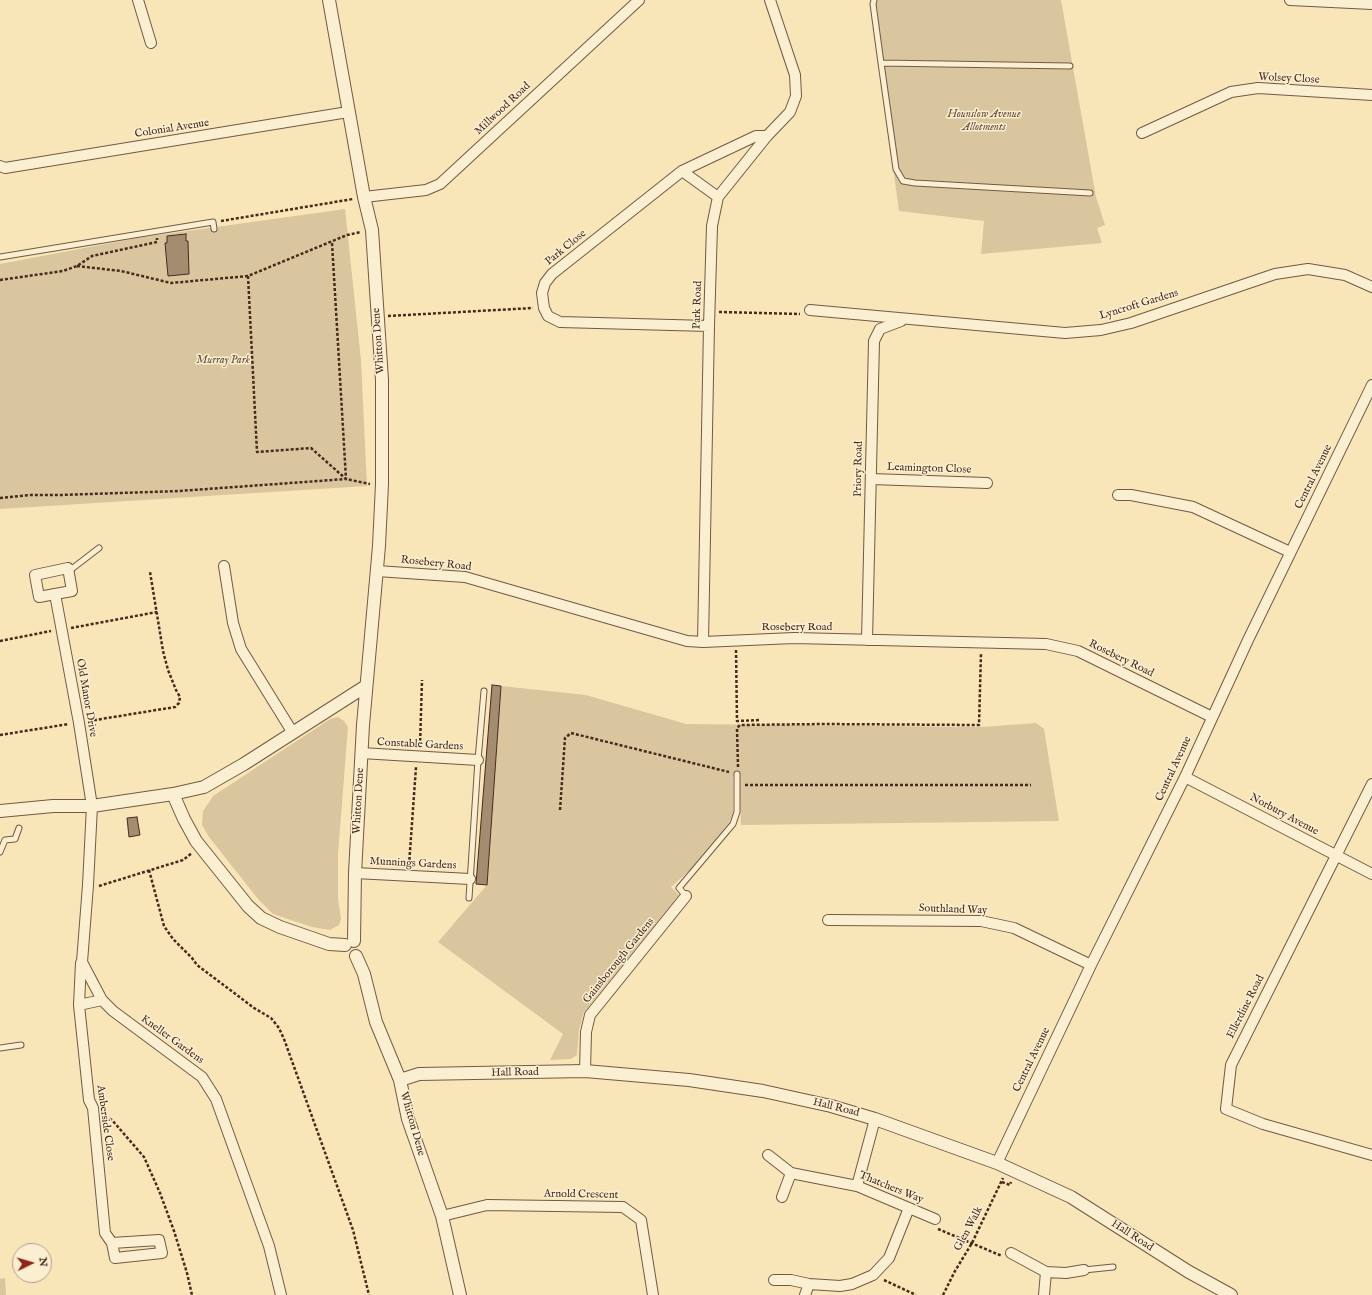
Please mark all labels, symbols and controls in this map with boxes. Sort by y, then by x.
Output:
street label: Wolsey Close [1258,71,1320,87]
street label: Millwood Road [472,80,534,138]
park label: Hounslow Avenue Allotments [947,108,1021,134]
street label: Colonial Avenue [134,117,210,141]
street label: Park Close [543,227,589,269]
street label: Park Road [691,281,705,329]
street label: Lyncroft Gardens [1098,287,1180,323]
street label: Whitton Dene [370,308,388,374]
park label: Murray Park [196,354,250,368]
street label: Priory Road [852,441,866,497]
street label: Central Avenue [1293,442,1335,512]
street label: Leamington Close [887,461,971,477]
street label: Rosebery Road [400,554,472,574]
street label: Rosebery Road [762,621,832,635]
street label: Rosebery Road [1086,638,1156,680]
street label: Old Manor Drive [73,658,99,738]
street label: Central Avenue [1153,734,1195,804]
street label: Constable Gardens [377,736,463,754]
street label: Whitton Dene [351,768,367,834]
street label: Norbury Avenue [1247,791,1321,839]
street label: Munnings Gardens [369,855,457,873]
street label: Southland Way [918,902,988,918]
street label: Gainsborough Gardens [581,916,657,1006]
street label: Ellerdine Road [1224,973,1268,1041]
street label: Kneller Gardens [138,1013,206,1067]
street label: Central Avenue [1011,1025,1053,1095]
street label: Hall Road [491,1066,539,1080]
street label: Amberside Close [93,1084,117,1162]
street label: Whitton Dene [397,1090,427,1158]
street label: Hall Road [811,1096,861,1120]
street label: Thatchers Way [857,1169,925,1207]
street label: Arnold Crescent [544,1188,618,1202]
street label: Glen Walk [952,1205,986,1253]
street label: Hall Road [1108,1218,1156,1254]
north arrow [12,1243,52,1283]
text: N [36,1257,50,1267]

